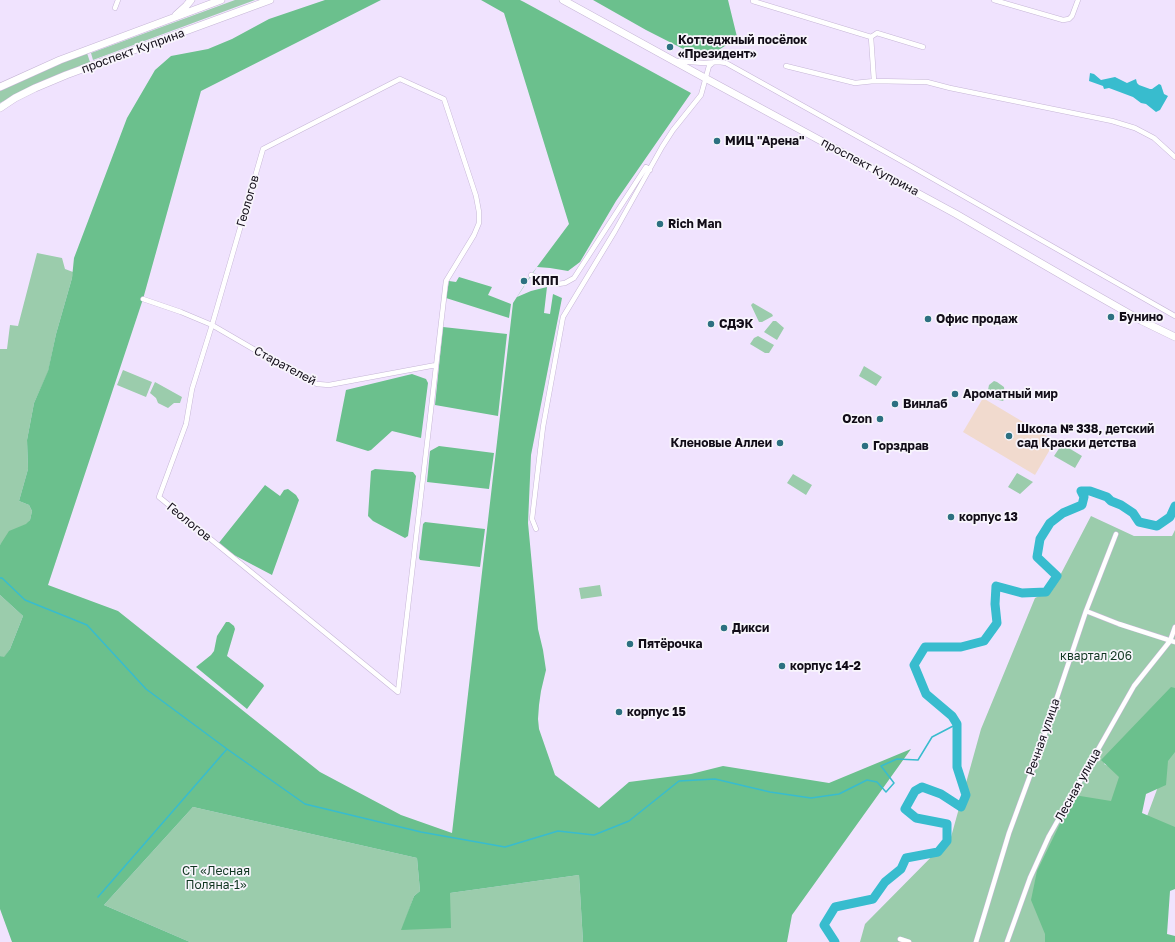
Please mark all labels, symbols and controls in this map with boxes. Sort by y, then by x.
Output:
street label: проспект Куприна [79,26,187,76]
place label: Коттеджный посёлок «Президент» [678,33,807,61]
marker: Коттеджный посёлок «Президент» [665,42,675,52]
place label: МИЦ "Арена" [725,134,804,148]
street label: проспект Куприна [819,135,921,199]
marker: МИЦ "Арена" [712,136,722,146]
street label: Геологов [234,174,262,228]
place label: Rich Man [668,217,722,231]
marker: Rich Man [655,219,665,229]
place label: КПП [532,274,559,288]
marker: КПП [519,276,529,286]
place label: Бунино [1119,310,1163,324]
place label: Офис продаж [936,312,1018,326]
marker: Бунино [1106,312,1116,322]
marker: Офис продаж [923,314,933,324]
place label: СДЭК [719,317,753,331]
marker: СДЭК [706,319,716,329]
street label: Старателей [251,344,319,388]
place label: Ароматный мир [963,387,1058,401]
marker: Ароматный мир [950,389,960,399]
place label: Винлаб [903,397,947,411]
marker: Винлаб [890,399,900,409]
place label: Ozon [842,412,872,426]
marker: Ozon [875,414,885,424]
place label: Школа № 338, детский сад Краски детства [1017,422,1154,450]
marker: Школа № 338, детский сад Краски детства [1004,431,1014,441]
place label: Кленовые Аллеи [671,436,772,450]
marker: Кленовые Аллеи [775,438,785,448]
place label: Горздрав [873,439,929,453]
marker: Горздрав [860,441,870,451]
street label: Геологов [164,500,214,544]
place label: корпус 13 [959,510,1018,524]
marker: корпус 13 [946,512,956,522]
place label: Дикси [732,621,769,635]
marker: Дикси [719,623,729,633]
place label: Пятёрочка [638,637,703,651]
marker: Пятёрочка [625,639,635,649]
park label: квартал 206 [1060,649,1132,663]
place label: корпус 14-2 [790,659,861,673]
marker: корпус 14-2 [777,661,787,671]
street label: Речная улица [1023,697,1063,777]
place label: корпус 15 [627,705,686,719]
marker: корпус 15 [614,707,624,717]
street label: Лесная улица [1052,746,1104,824]
park label: СТ «Лесная Поляна-1» [182,864,250,892]

